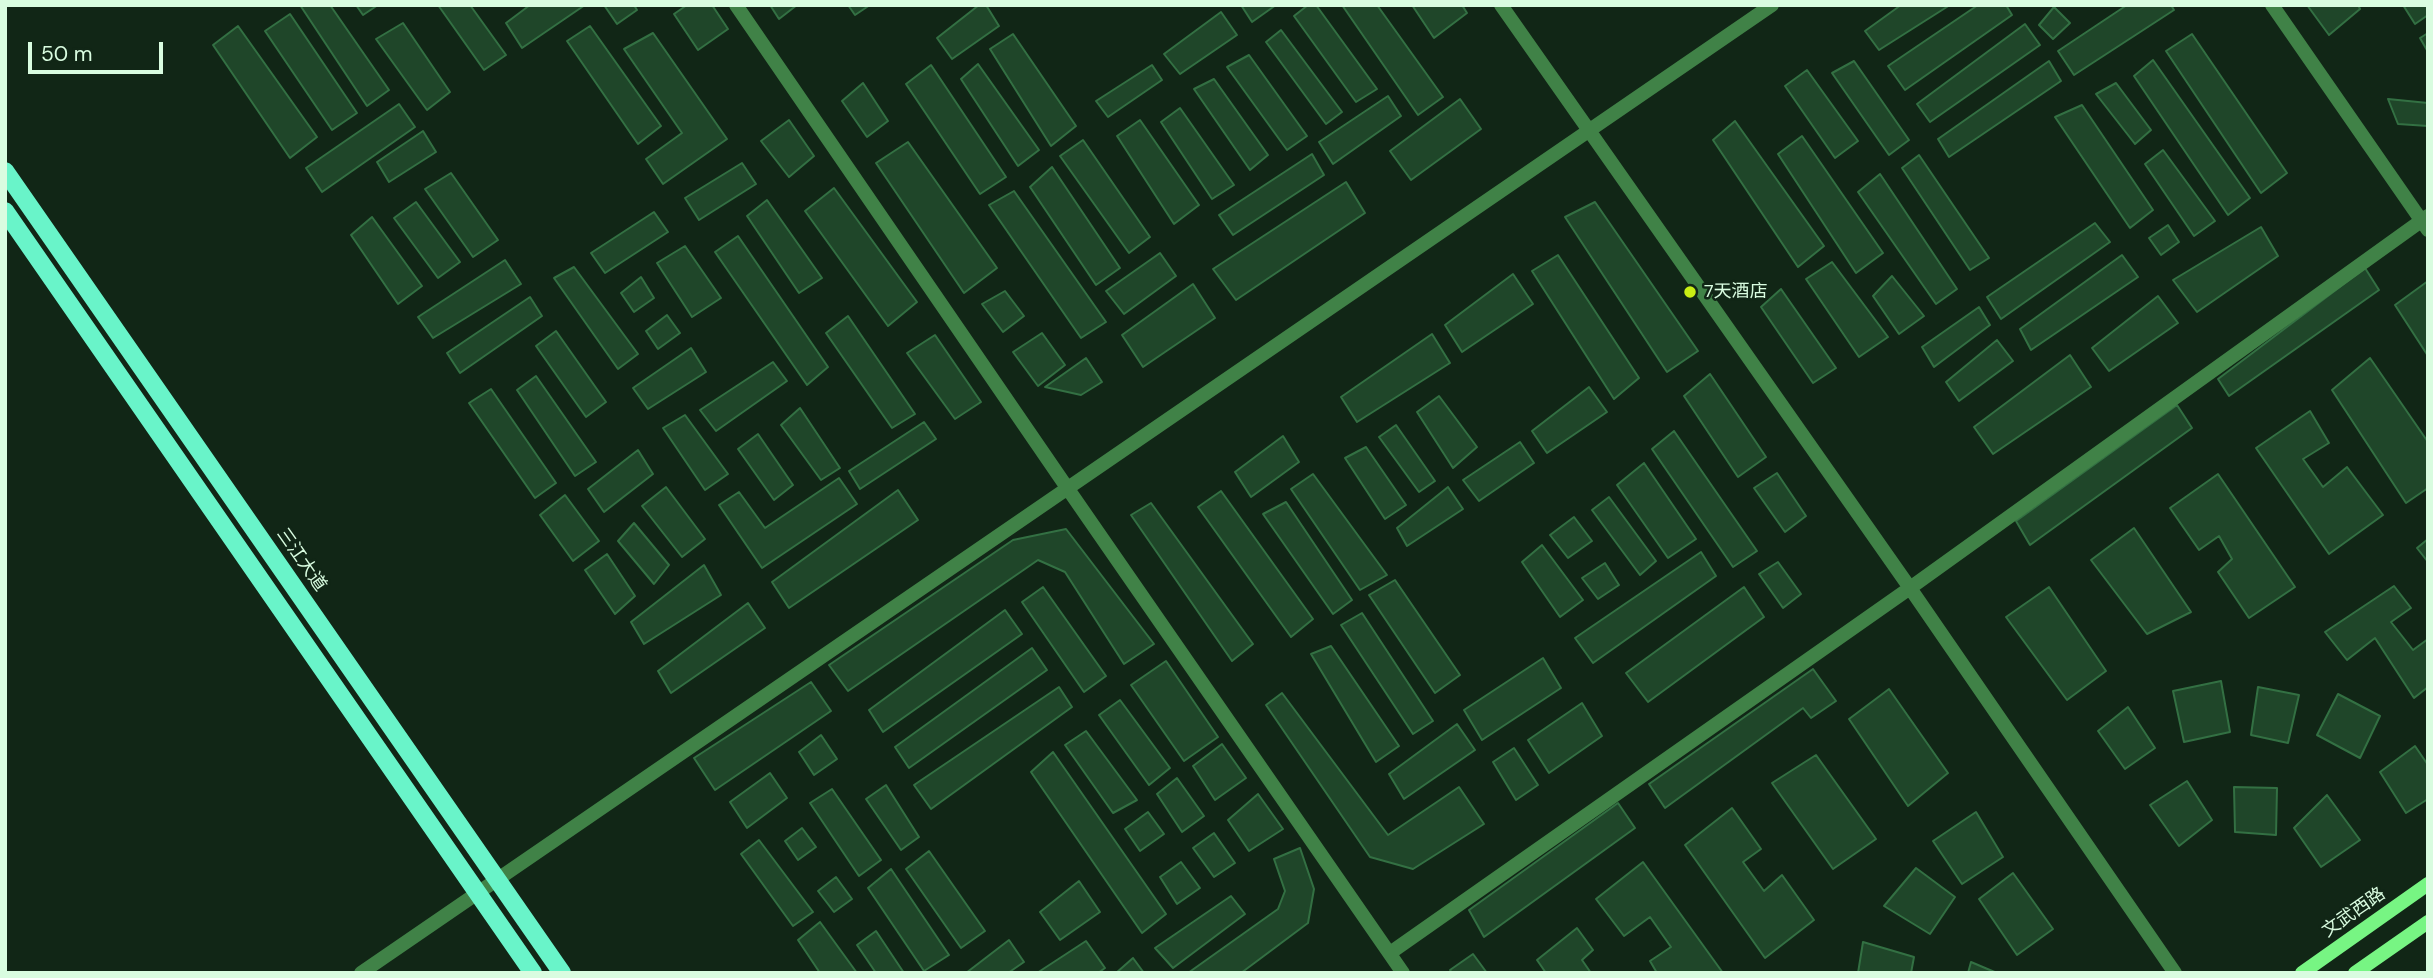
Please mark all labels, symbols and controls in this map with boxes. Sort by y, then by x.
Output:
scale bar [32,28,166,72]
text: 50 m [41,40,92,68]
place label: 7天酒店 [1704,281,1768,303]
marker: 7天酒店 [1682,284,1698,300]
street label: 三江大道 [272,524,330,596]
street label: 文武西路 [2318,884,2390,942]

